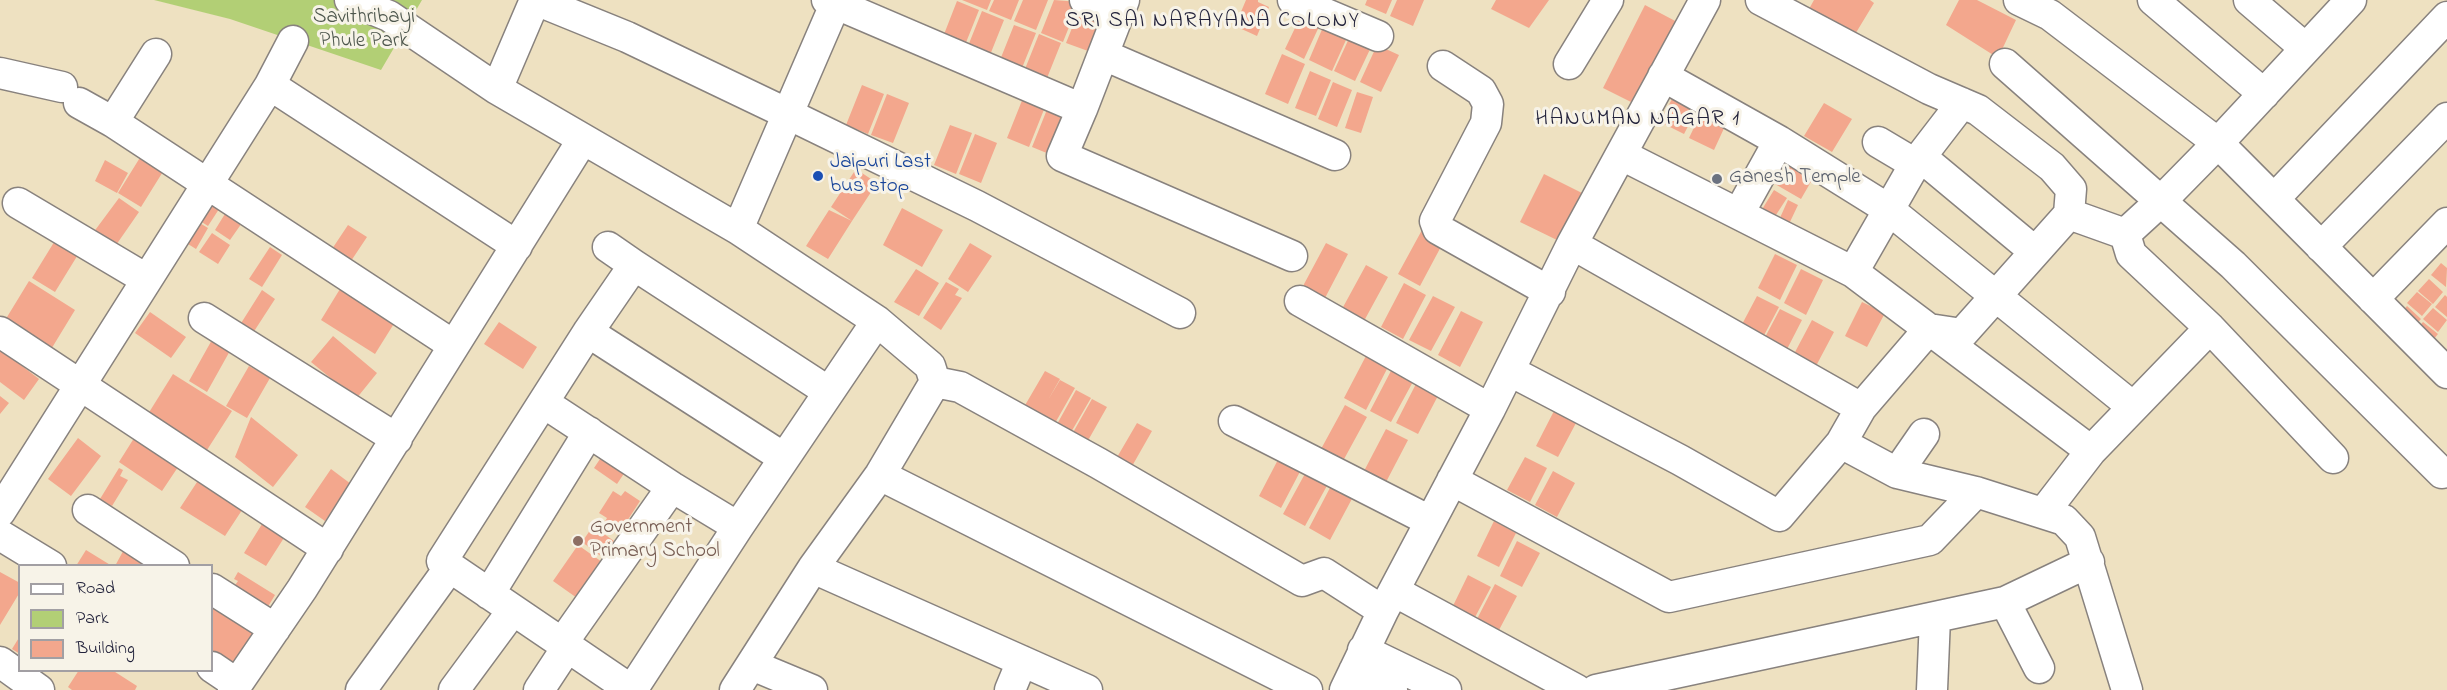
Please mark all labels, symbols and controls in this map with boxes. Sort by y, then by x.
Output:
park label: Savithribayi Phule Park [313,6,415,56]
district label: SRI SAI NARAYANA COLONY [1066,9,1360,35]
district label: HANUMAN NAGAR 1 [1535,107,1741,133]
place label: Jaipuri Last bus stop [830,151,931,201]
place label: Ganesh Temple [1729,166,1861,192]
marker: Jaipuri Last bus stop [811,169,825,183]
marker: Ganesh Temple [1710,172,1724,186]
place label: Government Primary School [590,516,720,566]
marker: Government Primary School [571,534,585,548]
legend [18,564,213,672]
text: Road [76,576,115,602]
text: Park [76,606,109,632]
text: Building [76,636,135,662]

